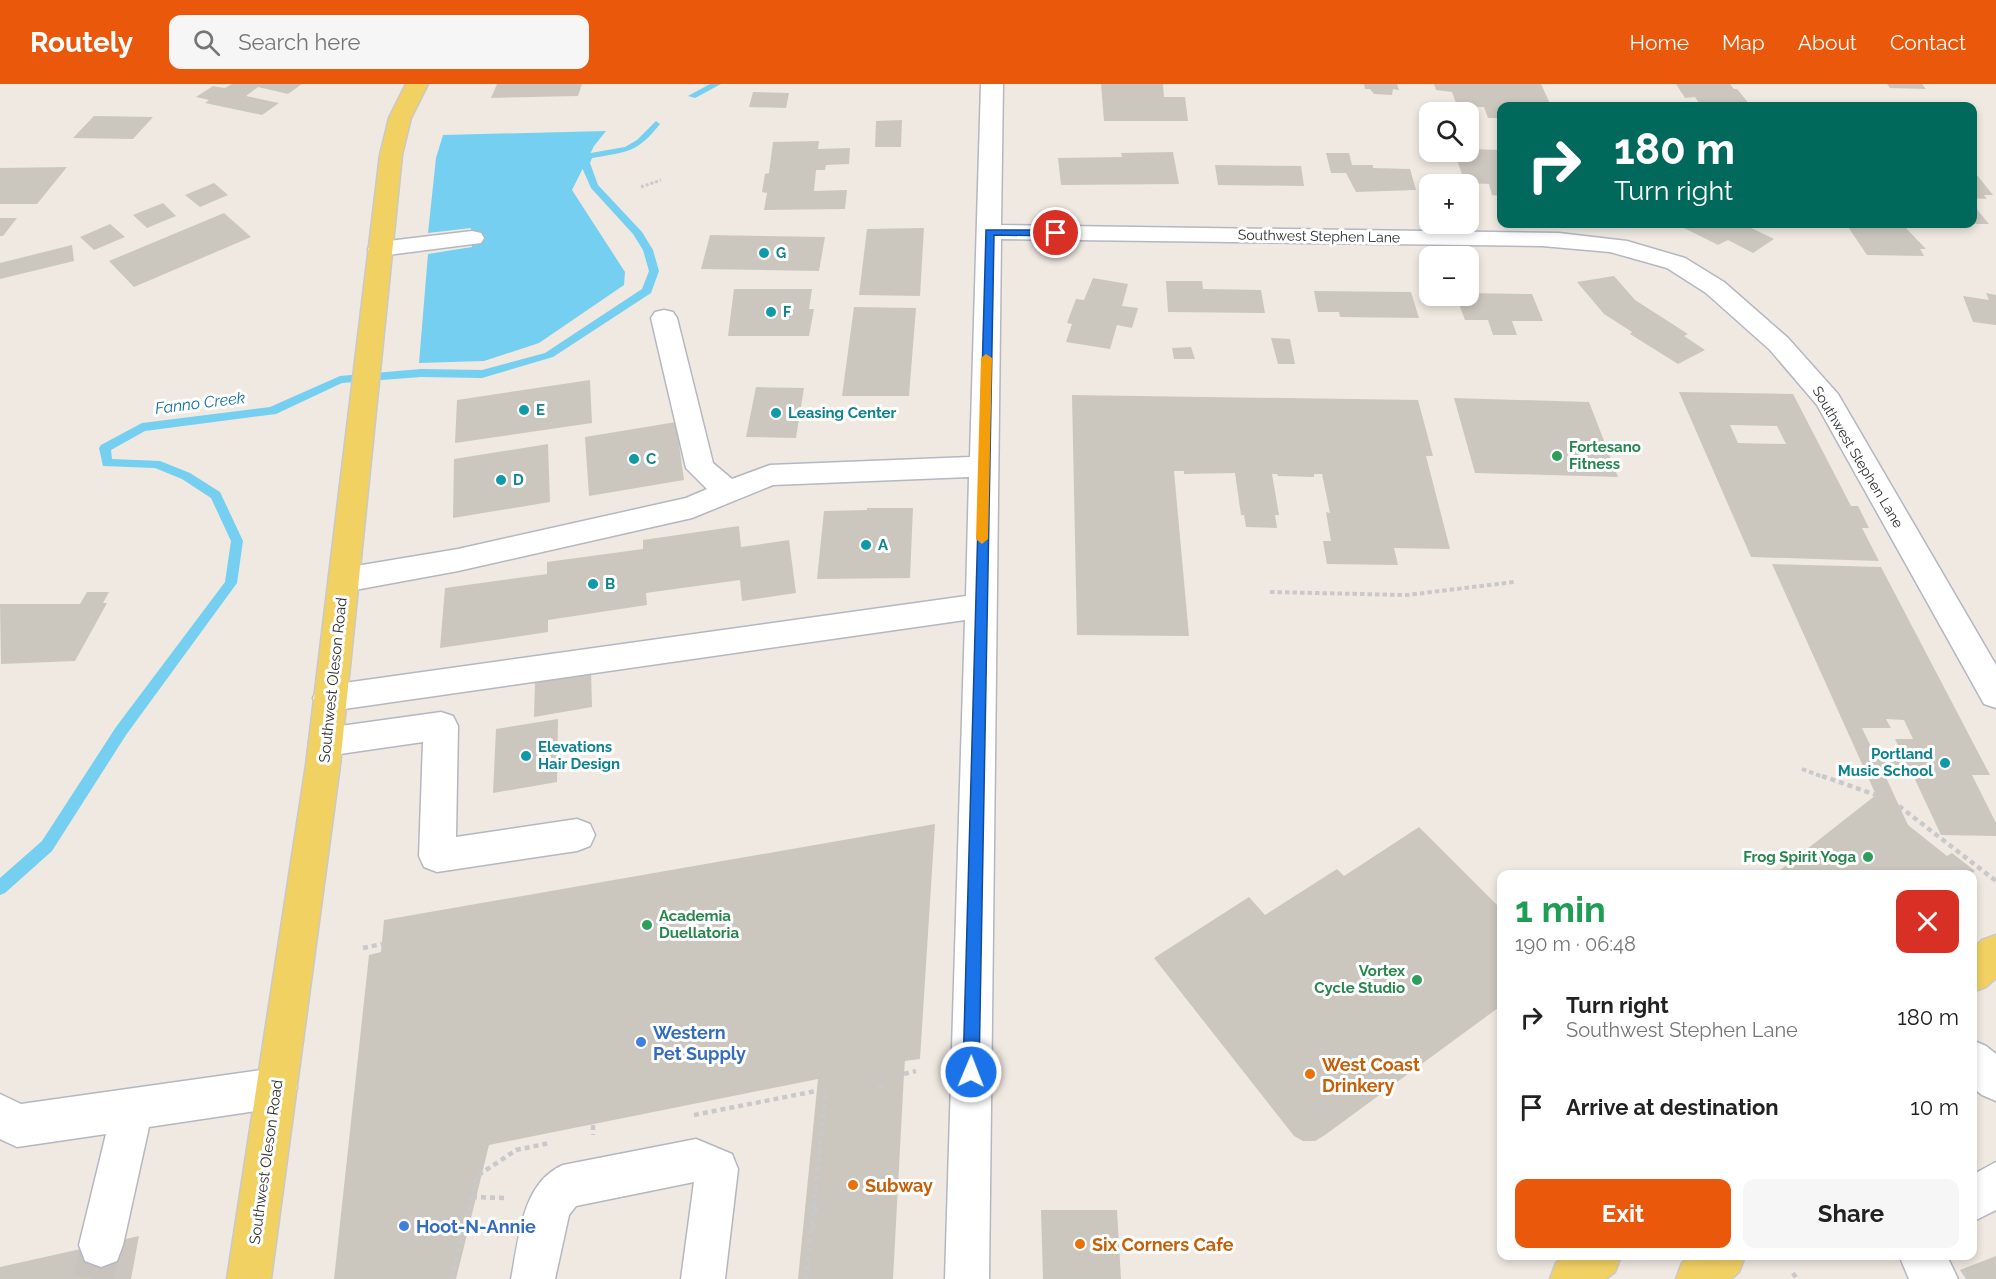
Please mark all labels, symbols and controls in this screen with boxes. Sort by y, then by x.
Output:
search box [169,15,589,69]
text: Routely [30,26,133,59]
icon: search [190,26,223,59]
text: Search here [238,29,360,55]
text: Home [1630,30,1689,55]
text: Map [1722,30,1765,55]
text: About [1798,30,1857,55]
text: Contact [1890,30,1966,55]
map controls [1419,102,1479,306]
button: search [1419,102,1479,162]
text: 180 m [1614,125,1735,174]
icon: right [1515,126,1593,204]
button: + [1419,174,1479,234]
text: Turn right [1614,175,1733,206]
pin [1030,207,1081,258]
icon: arrive [1039,216,1072,249]
street label: Southwest Stephen Lane [1238,227,1400,245]
place label: G [776,245,786,261]
marker: G [757,246,771,260]
button: − [1419,246,1479,306]
place label: F [783,304,791,320]
marker: F [764,305,778,319]
street label: Southwest Stephen Lane [1809,383,1907,531]
water label: Fanno Creek [154,388,247,418]
place label: E [536,401,545,419]
marker: E [517,403,531,417]
place label: Leasing Center [788,404,897,422]
marker: Leasing Center [769,406,783,420]
place label: Fortesano Fitness [1569,438,1641,473]
marker: Fortesano Fitness [1550,449,1564,463]
place label: C [646,450,656,468]
marker: C [627,452,641,466]
place label: D [513,471,524,489]
marker: D [494,473,508,487]
place label: A [878,536,889,554]
marker: A [859,538,873,552]
place label: B [605,575,615,593]
marker: B [586,577,600,591]
street label: Southwest Oleson Road [315,596,351,764]
place label: Elevations Hair Design [538,738,620,773]
place label: Portland Music School [1838,745,1933,780]
marker: Elevations Hair Design [519,749,533,763]
marker: Portland Music School [1938,756,1952,770]
place label: Frog Spirit Yoga [1743,848,1856,866]
marker: Frog Spirit Yoga [1861,850,1875,864]
text: 1 min [1515,888,1606,930]
button: close [1896,890,1959,953]
place label: Academia Duellatoria [659,907,739,942]
marker: Academia Duellatoria [640,918,654,932]
text: 190 m · 06:48 [1515,932,1636,956]
place label: Vortex Cycle Studio [1314,962,1405,997]
marker: Vortex Cycle Studio [1410,973,1424,987]
text: Turn right [1566,992,1669,1018]
icon: right [1515,1001,1548,1034]
text: 180 m [1897,1004,1959,1030]
text: Southwest Stephen Lane [1566,1018,1798,1042]
place label: Western Pet Supply [653,1022,746,1064]
marker: Western Pet Supply [634,1035,648,1049]
position arrow [939,1040,1003,1104]
place label: West Coast Drinkery [1322,1054,1420,1096]
marker: West Coast Drinkery [1303,1067,1317,1081]
street label: Southwest Oleson Road [246,1078,286,1246]
icon: arrive [1515,1091,1548,1124]
text: Arrive at destination [1566,1094,1779,1120]
text: 10 m [1910,1094,1959,1120]
place label: Subway [865,1175,933,1196]
marker: Subway [846,1178,860,1192]
button: Exit [1515,1179,1731,1248]
button: Share [1743,1179,1959,1248]
place label: Hoot-N-Annie [416,1216,536,1237]
marker: Hoot-N-Annie [397,1219,411,1233]
place label: Six Corners Cafe [1092,1234,1234,1255]
marker: Six Corners Cafe [1073,1237,1087,1251]

